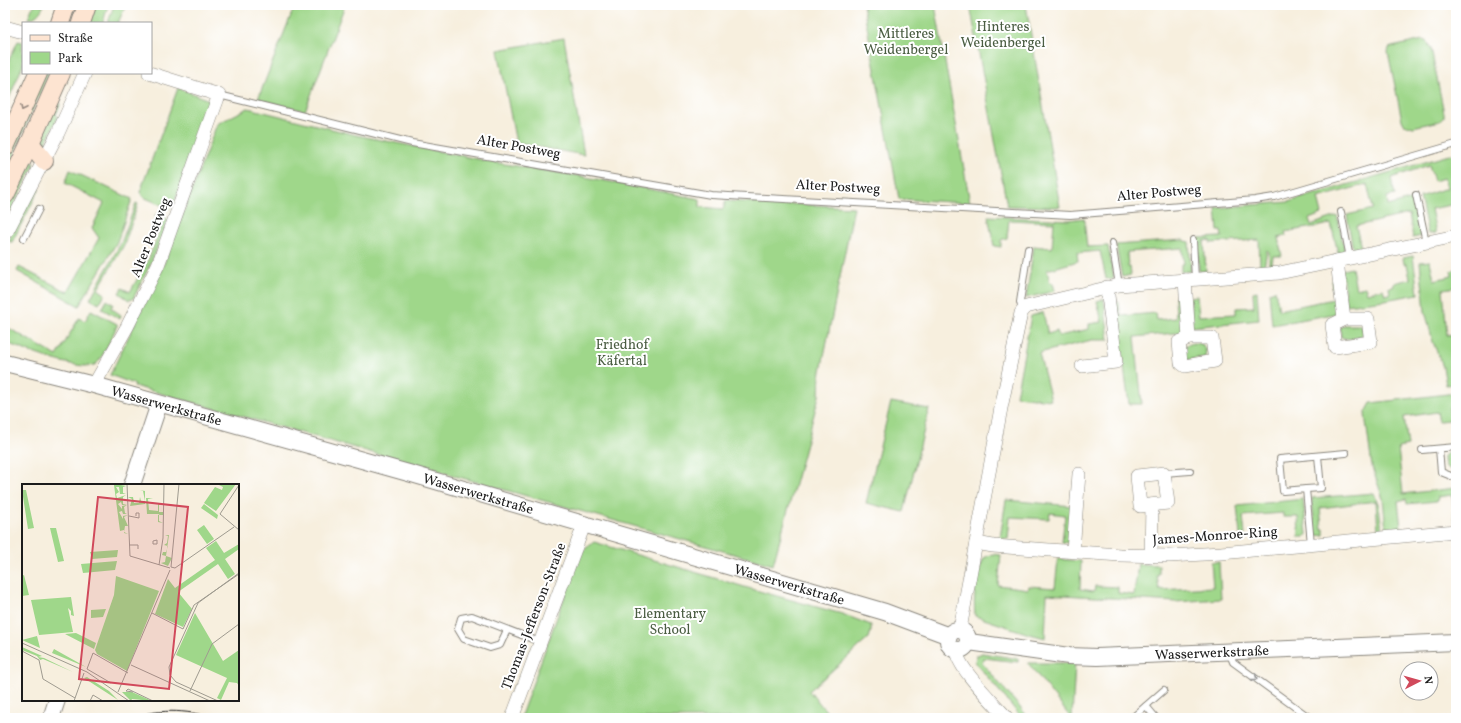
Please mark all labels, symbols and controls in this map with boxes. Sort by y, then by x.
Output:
park label: Hinteres Weidenbergel [961,18,1045,53]
legend [22,22,152,74]
park label: Mittleres Weidenbergel [864,25,948,60]
text: Straße [58,31,93,47]
text: Park [58,51,83,67]
one-way arrow [20,104,28,112]
street label: Alter Postweg [475,131,562,164]
street label: Alter Postweg [795,176,881,199]
street label: Alter Postweg [1116,180,1202,207]
street label: Alter Postweg [127,195,176,280]
park label: Friedhof Käfertal [596,336,650,371]
street label: Wasserwerkstraße [109,382,224,431]
street label: Wasserwerkstraße [420,470,536,520]
inset map [22,484,239,701]
street label: James-Monroe-Ring [1152,523,1278,550]
street label: Thomas-Jefferson-Straße [498,540,571,693]
street label: Wasserwerkstraße [731,560,847,611]
park label: Elementary School [634,605,706,640]
street label: Wasserwerkstraße [1155,642,1270,666]
north arrow [1399,661,1439,701]
one-way arrow [1251,673,1258,681]
text: N [1420,675,1435,685]

